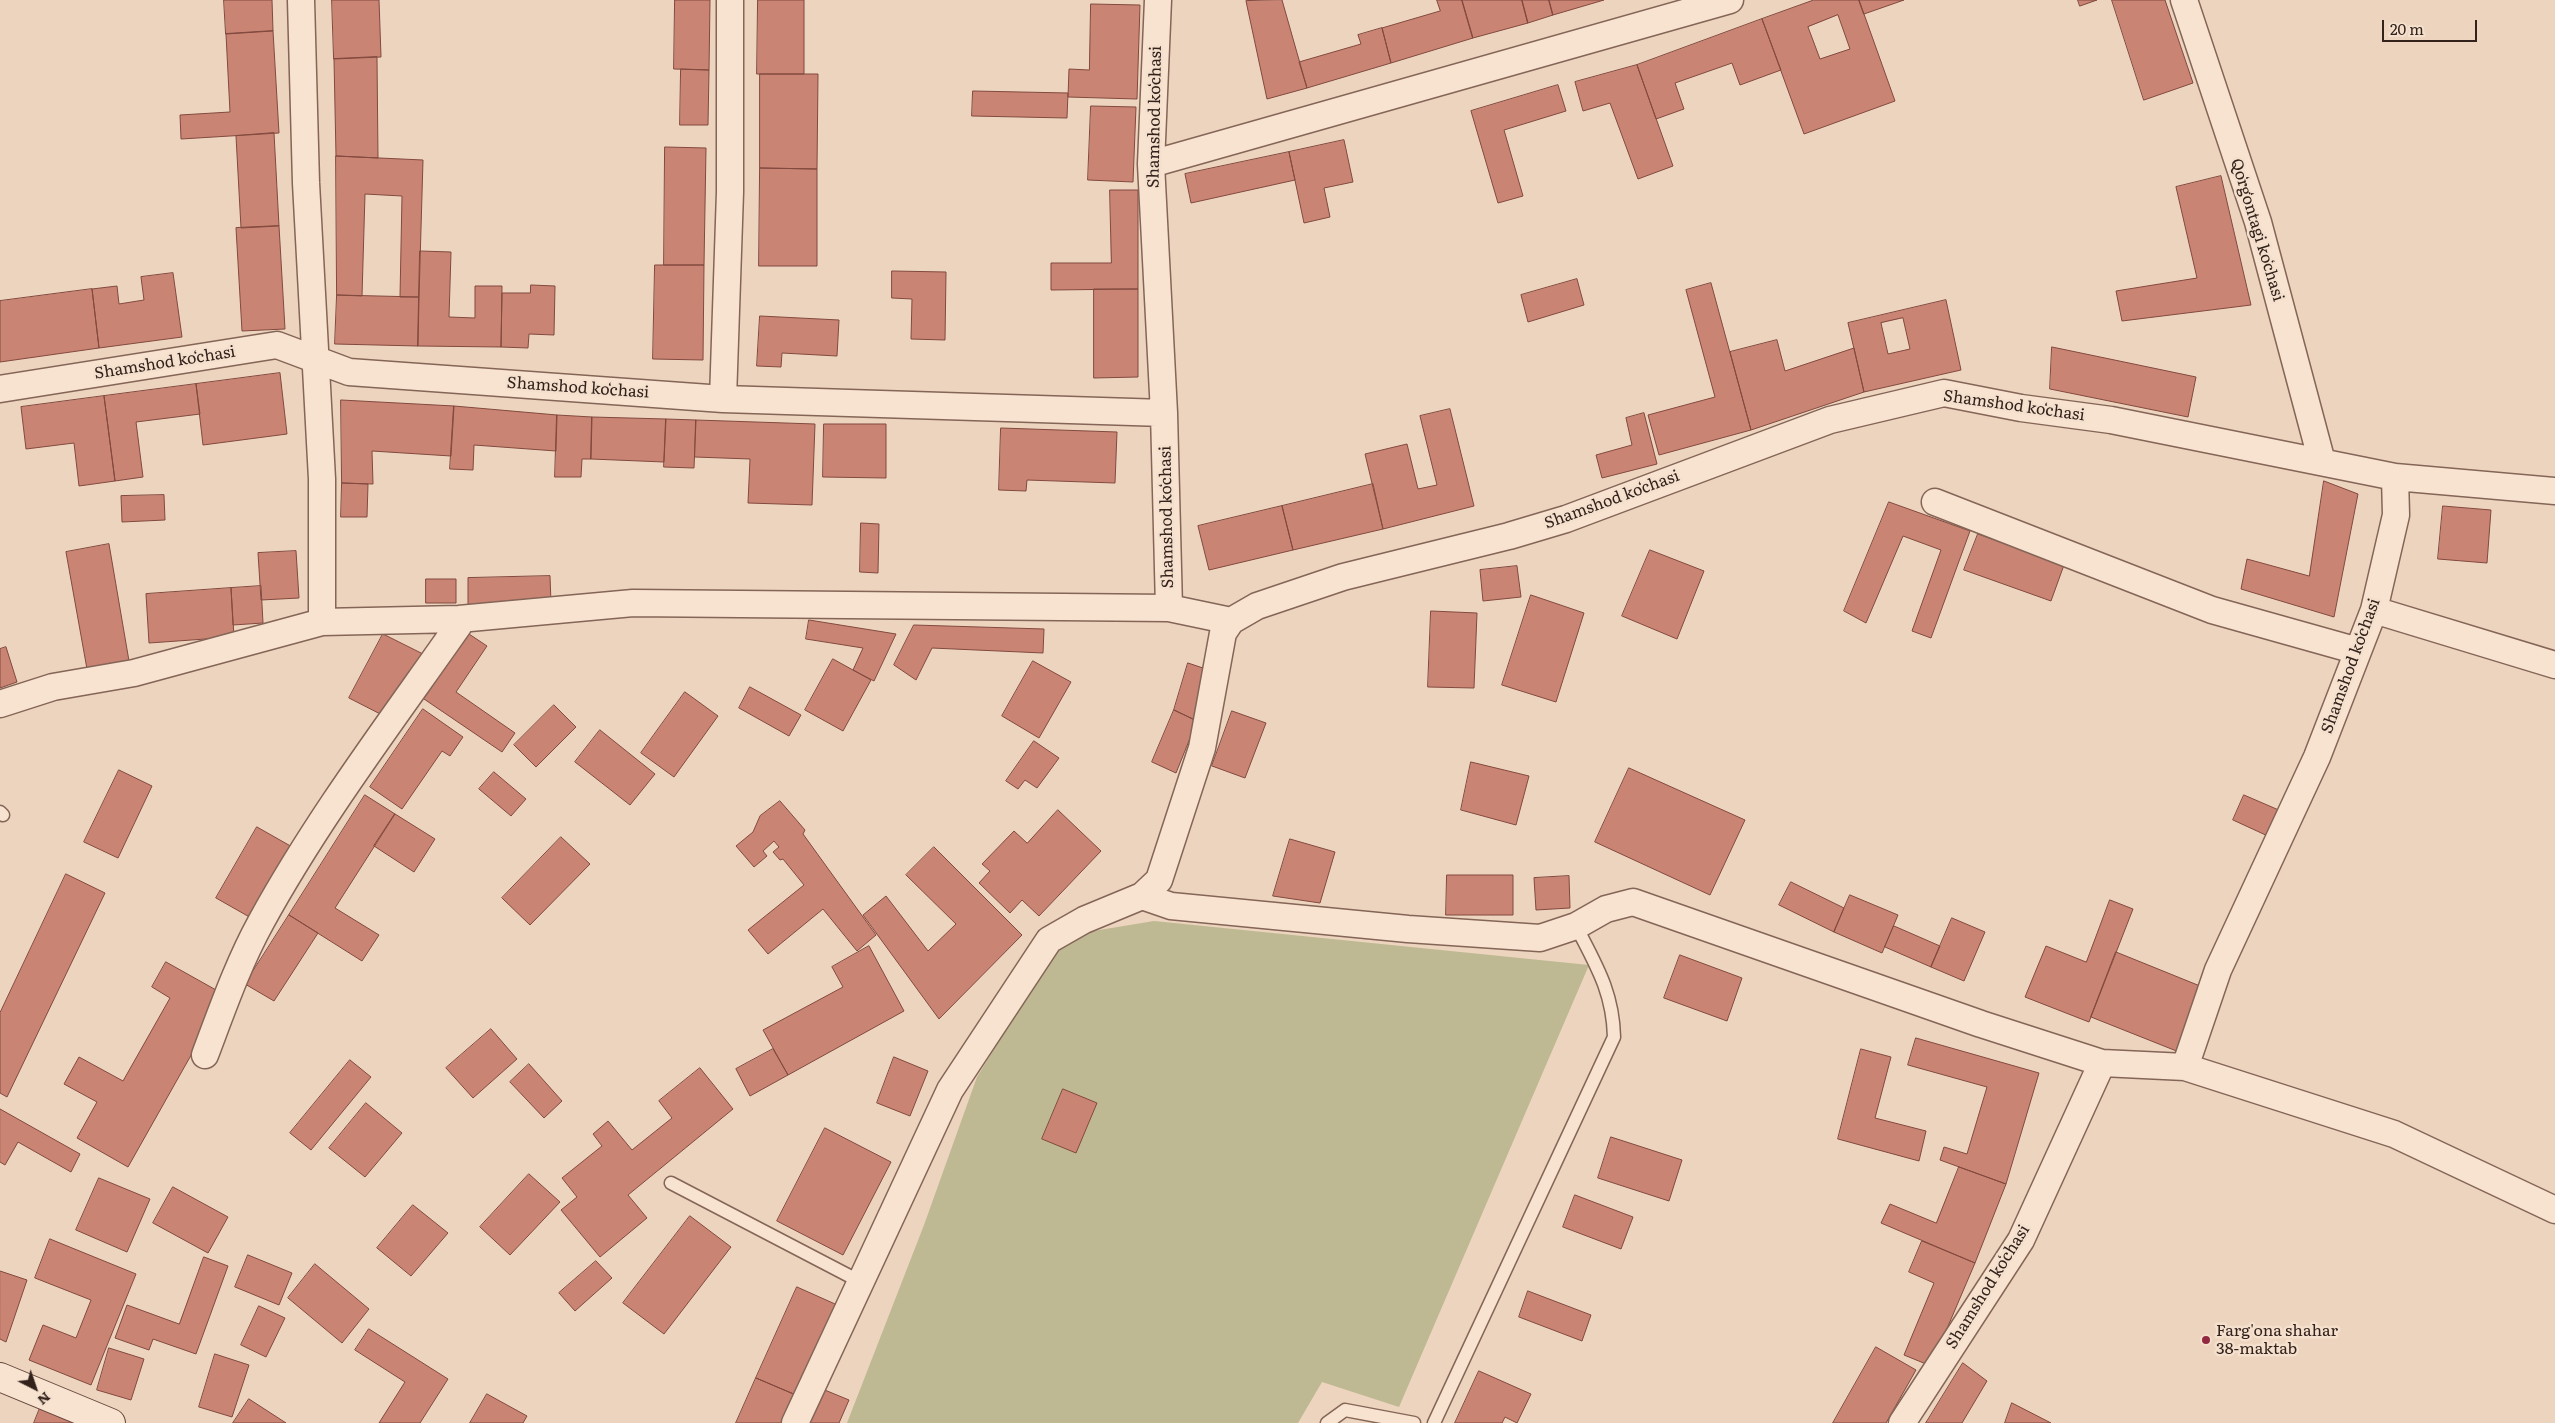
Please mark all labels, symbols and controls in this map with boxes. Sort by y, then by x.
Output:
scale bar [2385,10,2480,42]
text: 20 m [2390,17,2424,40]
street label: Shamshod koʻchasi [1144,46,1166,188]
street label: Qoʻrgʻontagi koʻchasi [2226,156,2288,304]
street label: Shamshod koʻchasi [93,342,237,384]
street label: Shamshod koʻchasi [506,373,650,403]
street label: Shamshod koʻchasi [1942,387,2086,425]
street label: Shamshod koʻchasi [1156,446,1178,588]
street label: Shamshod koʻchasi [1542,467,1682,533]
street label: Shamshod koʻchasi [2318,596,2384,736]
street label: Shamshod koʻchasi [1942,1221,2034,1353]
place label: Farg'ona shahar 38-maktab [2216,1321,2338,1359]
marker: Farg'ona shahar 38-maktab [2200,1334,2212,1346]
north arrow [10,1363,60,1413]
text: N [34,1388,56,1411]

